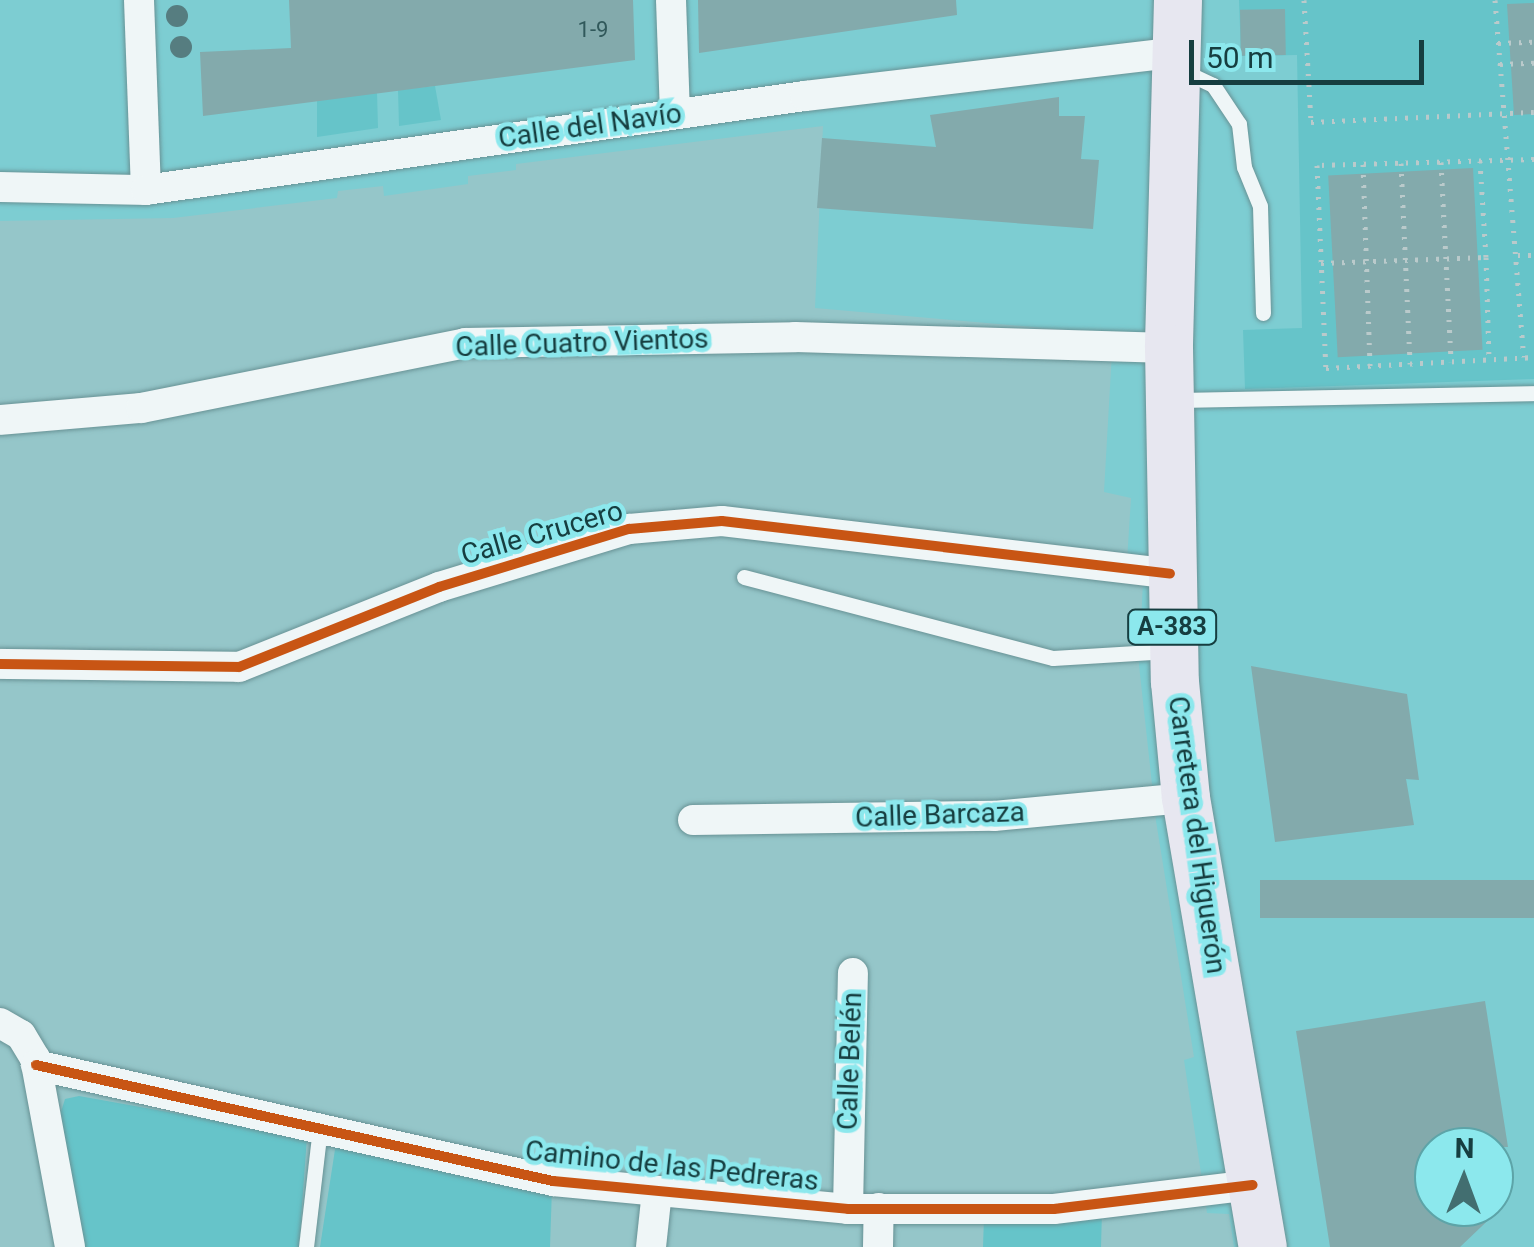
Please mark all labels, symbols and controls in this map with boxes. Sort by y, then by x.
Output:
house number: 1-9 [578,17,608,43]
scale bar [1194,20,1429,82]
text: 50 m [1206,40,1273,75]
street label: Calle del Navío [496,97,684,155]
street label: Calle Cuatro Vientos [455,322,709,364]
street label: Calle Crucero [457,494,627,572]
road number: A-383 [1127,607,1217,647]
street label: Carretera del Higuerón [1161,694,1233,976]
street label: Calle Barcaza [855,795,1025,835]
street label: Calle Belén [831,991,869,1131]
north arrow [1414,1127,1514,1227]
text: N [1454,1132,1475,1165]
street label: Camino de las Pedreras [524,1134,820,1198]

